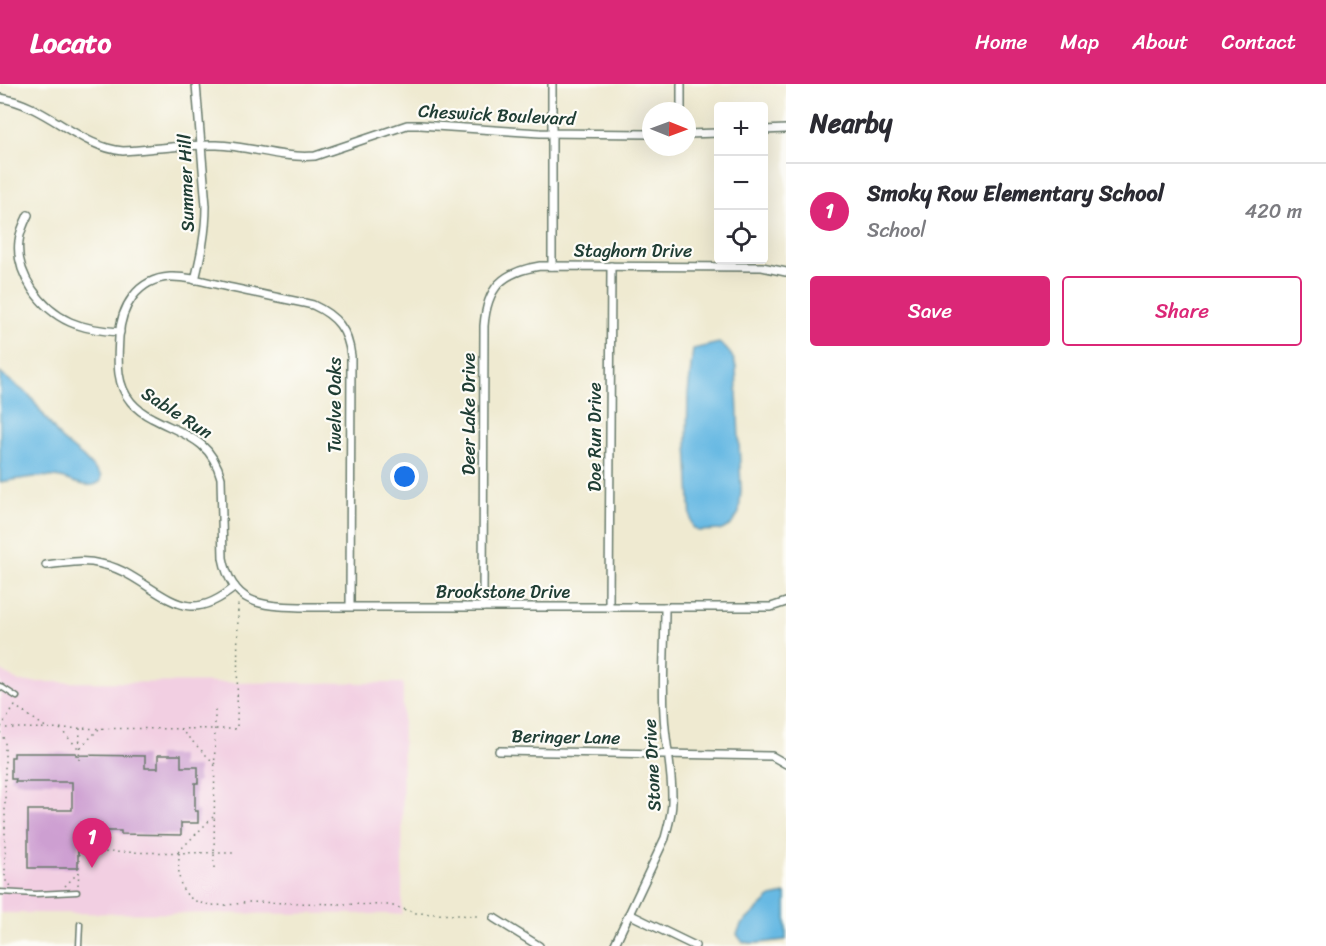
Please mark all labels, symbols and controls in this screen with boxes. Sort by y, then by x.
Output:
text: Locato [30,18,111,67]
text: Home [975,23,1027,61]
text: Map [1060,23,1099,61]
text: About [1132,23,1189,61]
text: Contact [1222,23,1296,61]
street label: Cheswick Boulevard [418,95,578,135]
text: Nearby [810,100,892,146]
north arrow [642,102,696,156]
map controls [714,102,768,264]
button: + [714,102,768,156]
street label: Summer Hill [168,133,204,232]
button: − [714,156,768,210]
text: Smoky Row Elementary School [867,174,1164,213]
text: 1 [825,194,834,229]
text: 420 m [1245,194,1302,229]
button: locate [714,210,768,264]
text: School [867,213,926,248]
street label: Staghorn Drive [574,235,692,267]
button: Save [810,276,1050,346]
button: Share [1062,276,1302,346]
street label: Deer Lake Drive [453,353,485,475]
street label: Twelve Oaks [319,356,351,453]
street label: Sable Run [135,378,219,448]
street label: Doe Run Drive [579,382,611,492]
your location [390,462,419,491]
street label: Brookstone Drive [436,576,571,608]
street label: Stone Drive [634,718,670,812]
street label: Beringer Lane [511,720,621,754]
pin: 1 [72,818,112,868]

